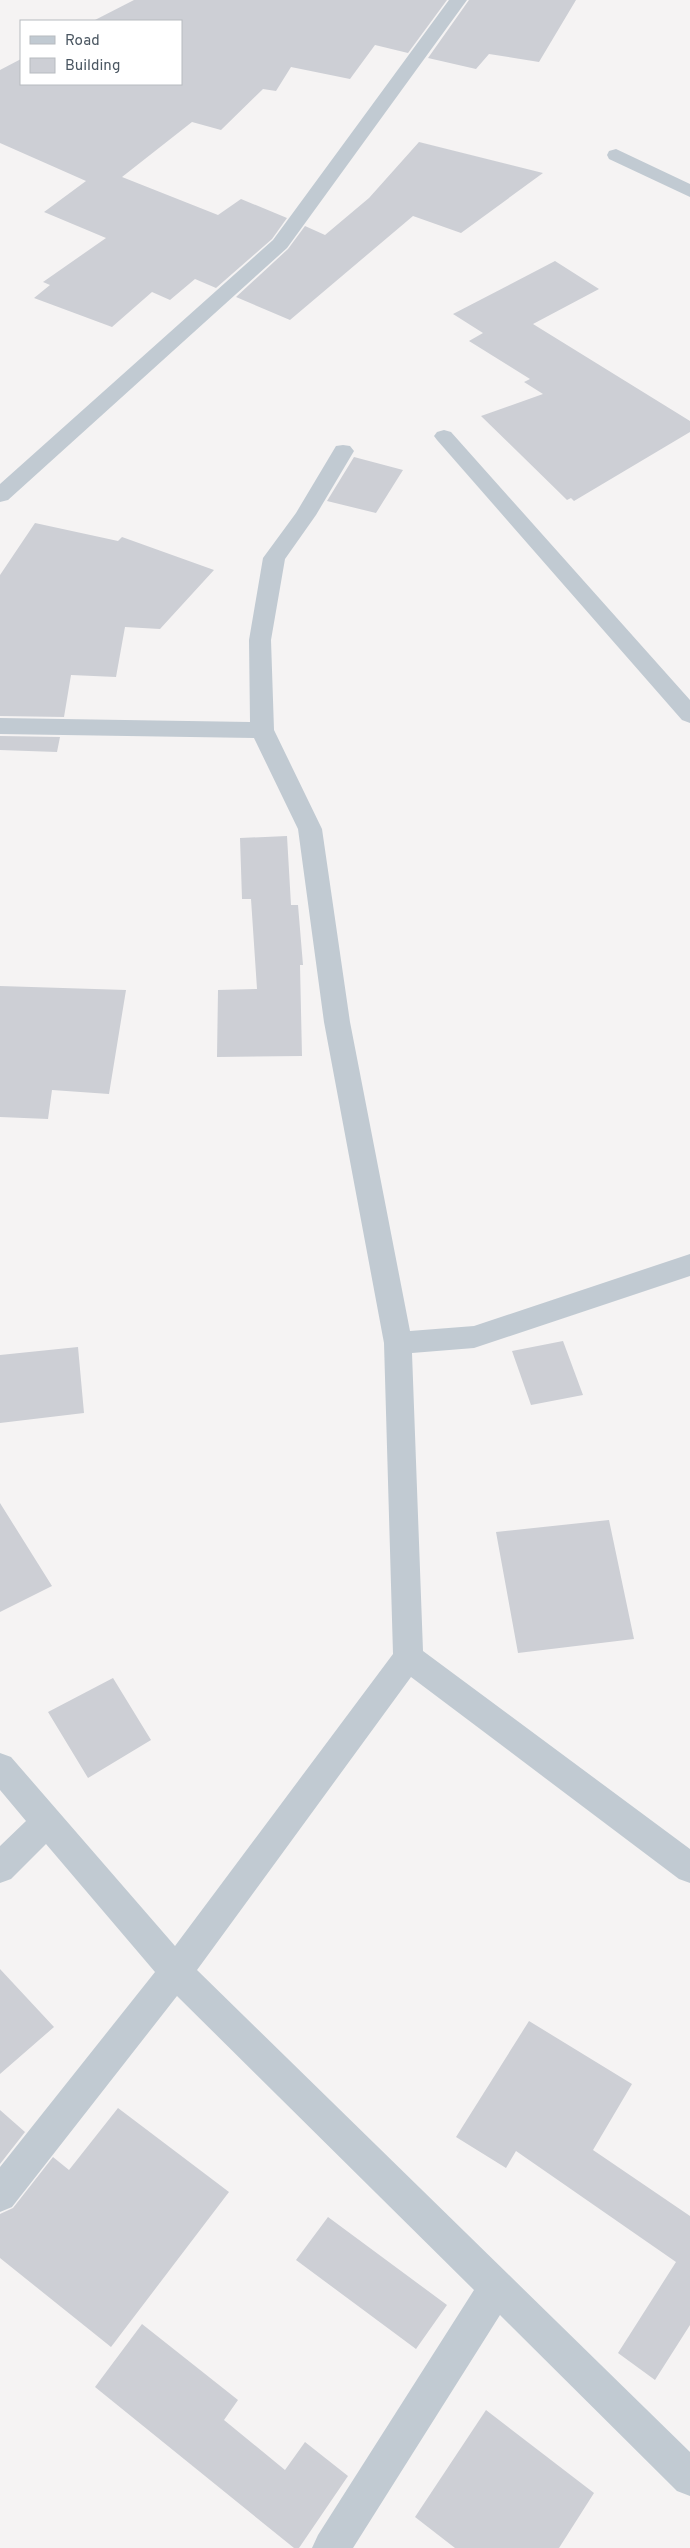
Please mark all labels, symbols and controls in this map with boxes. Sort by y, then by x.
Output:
legend [20,20,182,85]
text: Road [65,32,100,51]
text: Building [65,57,120,76]

